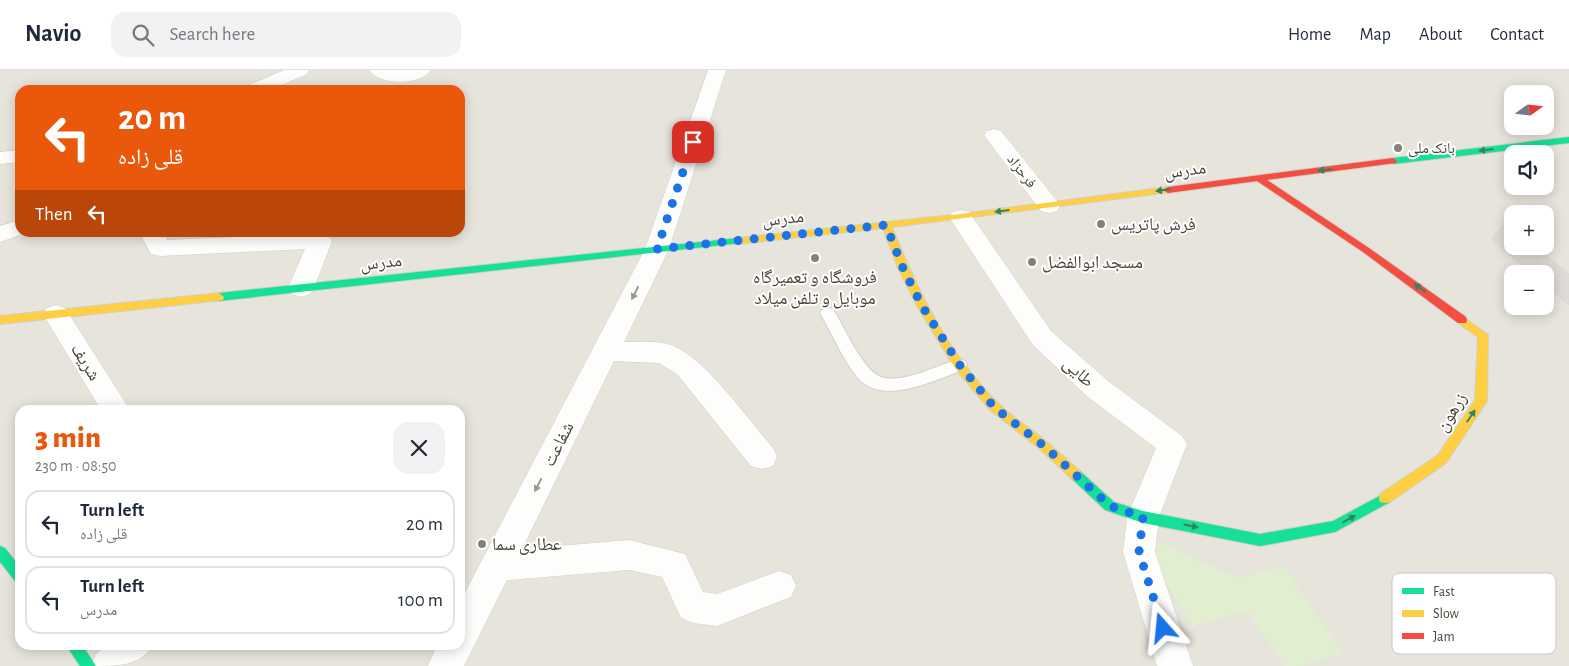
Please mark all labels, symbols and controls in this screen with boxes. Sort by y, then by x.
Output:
search box [111,12,461,57]
icon: search [129,21,157,49]
text: Navio [25,22,81,46]
text: Search here [169,25,255,44]
text: Home [1288,26,1331,44]
text: Map [1359,26,1391,44]
text: About [1419,26,1462,44]
text: Contact [1490,26,1544,44]
north arrow [1504,85,1554,135]
map controls [1504,85,1554,315]
text: 20 m [118,101,186,136]
icon: left [35,105,100,170]
pin [672,121,714,163]
icon: arrive [679,128,707,156]
place label: بانک ملی [1408,141,1455,158]
marker: بانک ملی [1392,142,1404,154]
button: sound [1504,145,1554,195]
text: قلی زاده [118,146,183,168]
one-way arrow [1478,146,1494,154]
street label: فرحزاد [1003,152,1039,191]
street label: مدرس [1163,159,1207,184]
one-way arrow [1316,166,1332,174]
one-way arrow [1155,187,1171,195]
icon: left [83,200,111,228]
text: Then [35,205,73,224]
button: + [1504,205,1554,255]
street label: مدرس [761,208,805,231]
one-way arrow [994,208,1010,216]
place label: فرش پاتریس [1111,216,1196,235]
marker: فرش پاتریس [1095,218,1107,230]
street label: مدرس [359,252,403,275]
marker: فروشگاه و تعمیرگاه موبایل و تلفن میلاد [809,252,821,264]
place label: مسجد ابوالفضل [1042,254,1143,273]
marker: مسجد ابوالفضل [1026,256,1038,268]
button: − [1504,265,1554,315]
place label: فروشگاه و تعمیرگاه موبایل و تلفن میلاد [753,269,877,309]
one-way arrow [1413,283,1426,293]
one-way arrow [631,286,639,300]
street label: شریف [67,341,103,384]
street label: طایی [1059,354,1097,392]
street label: زرهون [1433,390,1471,436]
one-way arrow [1466,409,1476,422]
street label: شفاعت [540,419,578,470]
button: close [393,422,445,474]
text: 3 min [35,423,101,453]
text: 230 m · 08:50 [35,458,117,474]
one-way arrow [534,477,542,492]
text: Turn left [80,501,144,520]
icon: left [37,510,65,538]
one-way arrow [1342,514,1356,523]
text: 20 m [406,515,443,534]
one-way arrow [1183,523,1199,531]
text: قلی زاده [80,526,127,542]
place label: عطاری سما [492,536,562,555]
marker: عطاری سما [476,538,488,550]
legend [1392,573,1556,654]
text: Turn left [80,577,144,596]
text: Fast [1433,585,1455,599]
icon: left [37,586,65,614]
text: 100 m [398,591,443,610]
position arrow [1136,601,1188,653]
text: مدرس [80,602,117,618]
text: Slow [1433,607,1460,621]
text: Jam [1433,630,1455,644]

